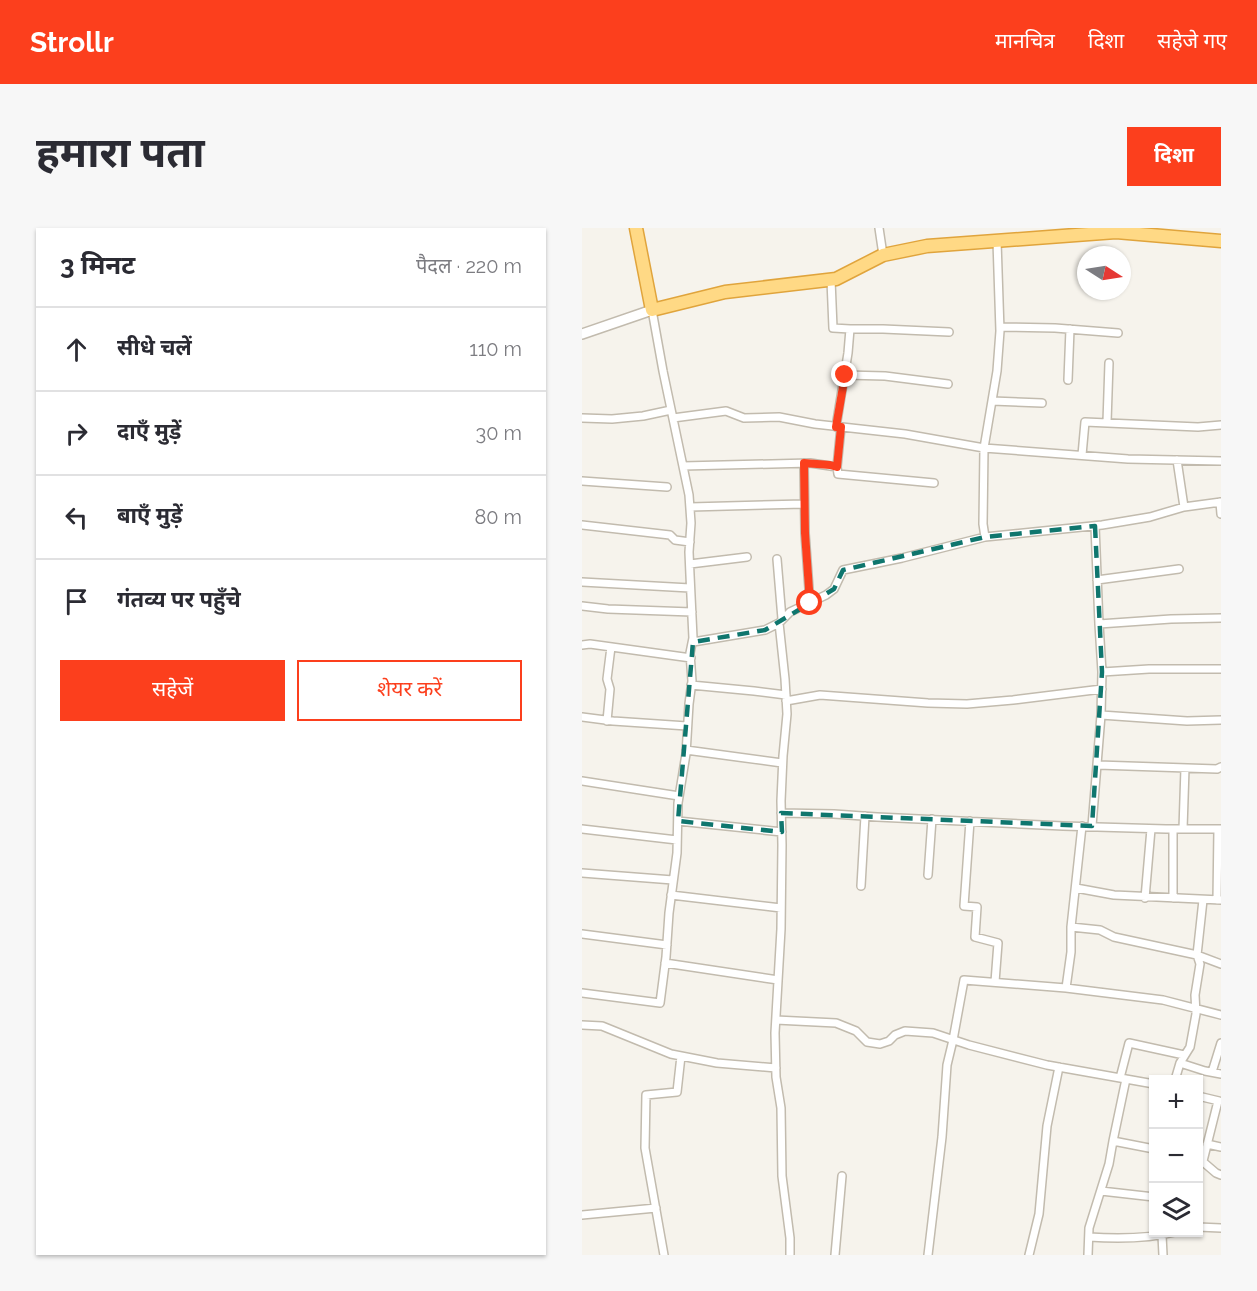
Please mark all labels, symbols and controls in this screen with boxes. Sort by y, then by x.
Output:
text: Strollr [30,26,114,59]
text: मानचित्र [995,28,1055,53]
text: दिशा [1088,28,1124,53]
text: सहेजे गए [1157,28,1227,53]
button: दिशा [1127,127,1221,186]
text: हमारा पता [36,128,205,177]
north arrow [1077,246,1131,300]
text: 3 मिनट [60,250,135,280]
text: पैदल · 220 m [416,254,522,278]
icon: ahead [60,333,93,366]
text: सीधे चलें [117,334,192,360]
text: 110 m [469,337,522,361]
route end [831,361,857,387]
icon: right [60,417,93,450]
text: दाएँ मुड़ें [117,418,181,444]
text: 30 m [476,421,522,445]
icon: left [60,501,93,534]
text: बाएँ मुड़ें [117,502,183,528]
text: 80 m [474,505,522,529]
icon: arrive [60,585,93,618]
text: गंतव्य पर पहुँचे [117,586,241,612]
route start [796,589,822,615]
button: सहेजें [60,660,285,721]
button: शेयर करें [297,660,522,721]
map controls [1149,1075,1203,1237]
button: + [1149,1075,1203,1129]
button: − [1149,1129,1203,1183]
button: layers [1149,1183,1203,1237]

